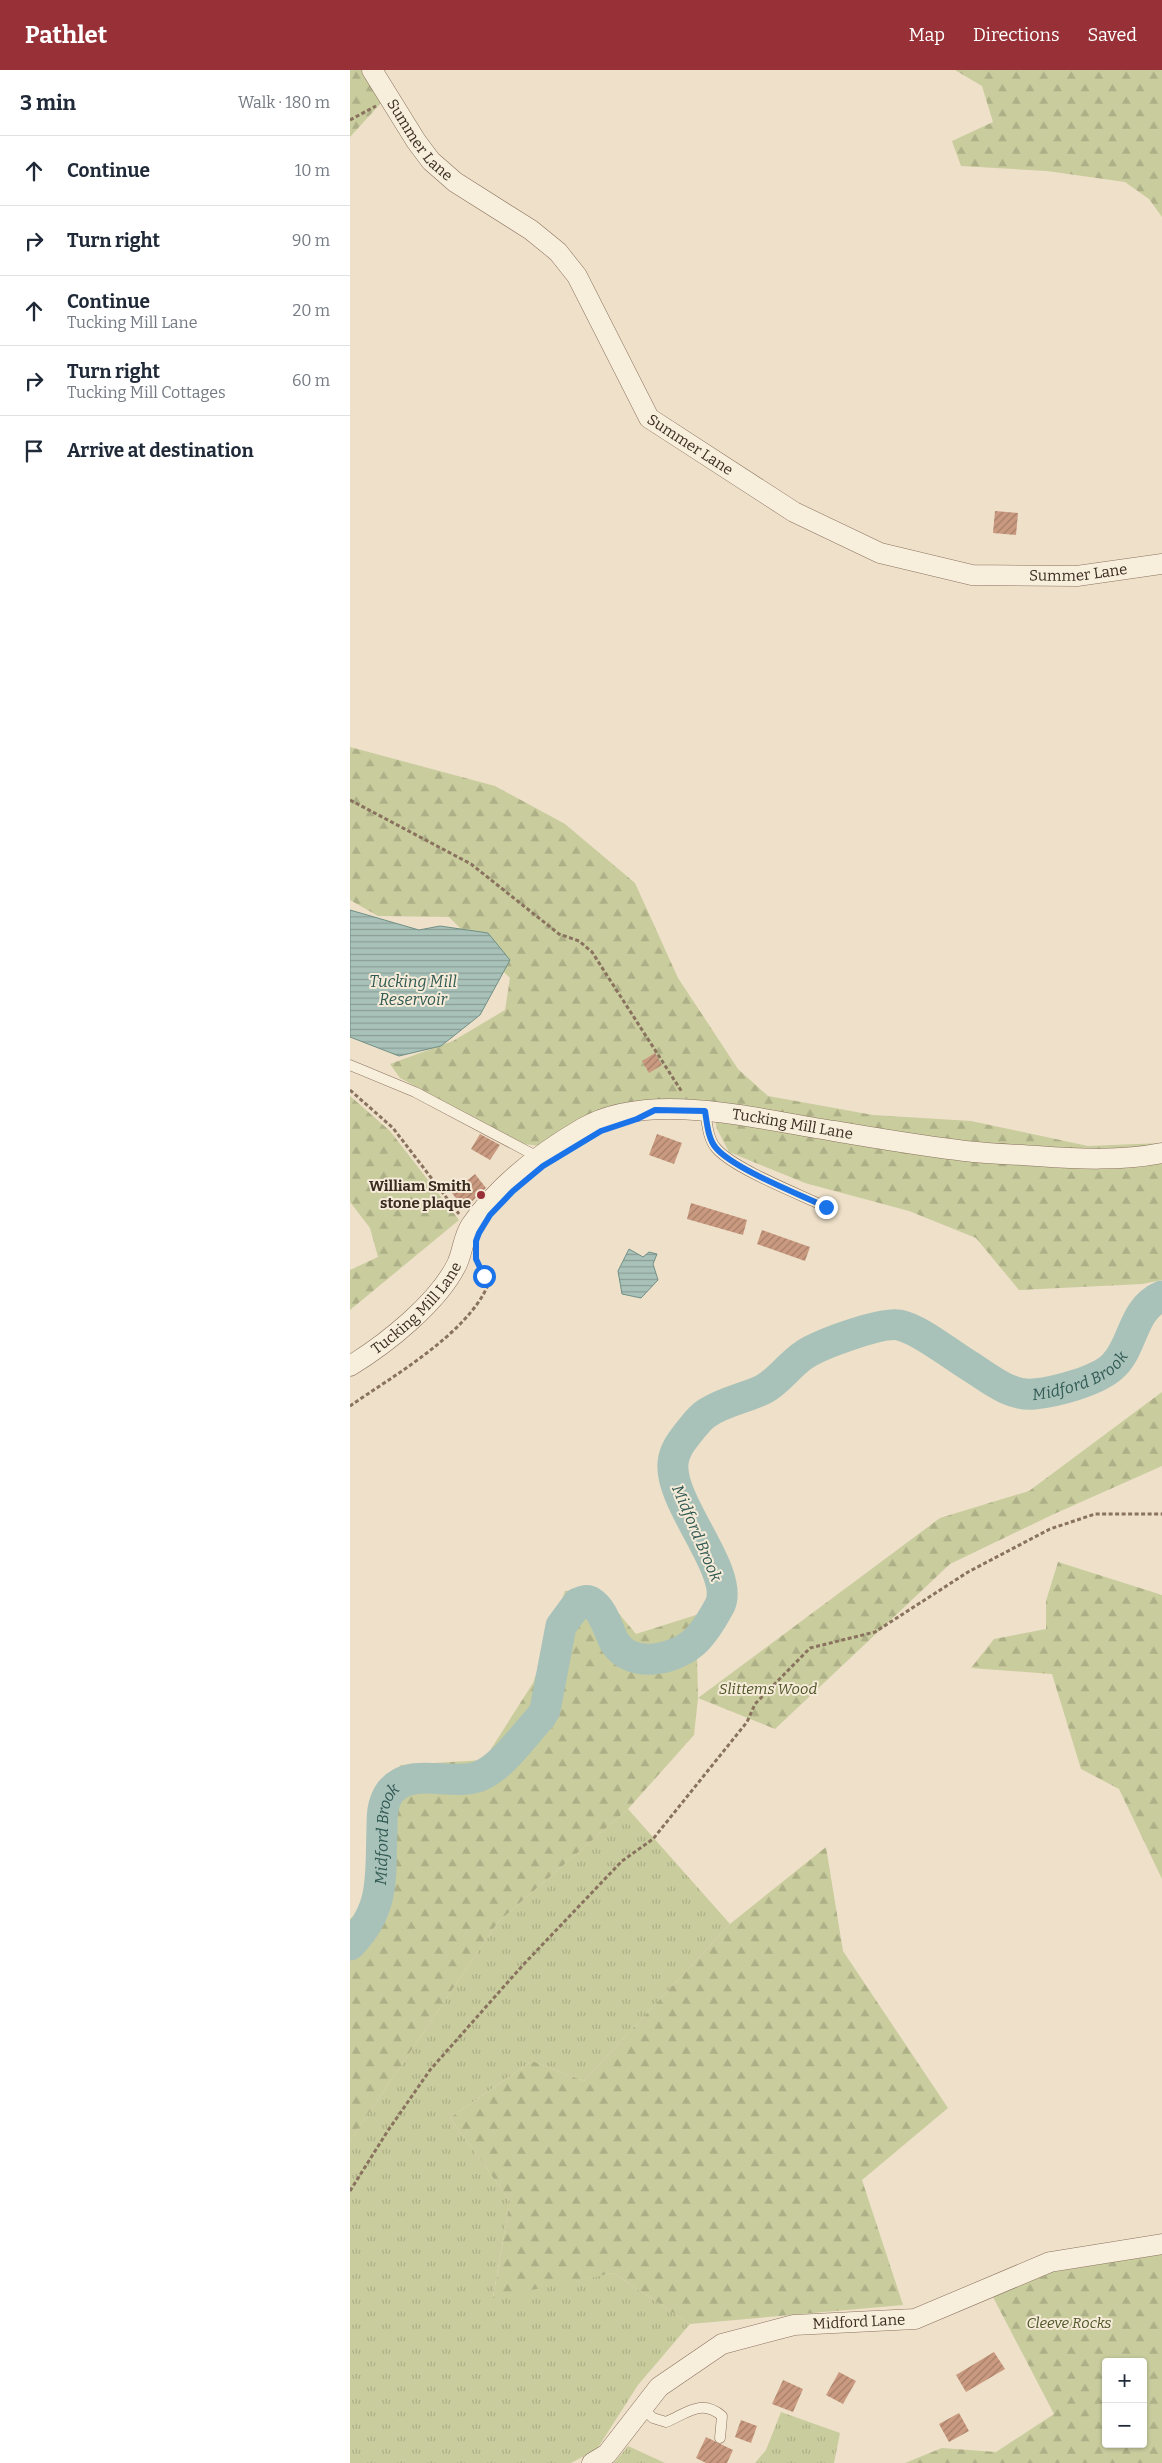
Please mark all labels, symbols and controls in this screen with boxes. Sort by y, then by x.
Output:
text: Pathlet [25,21,107,49]
text: Map [909,24,945,46]
text: Directions [973,24,1060,46]
text: Saved [1088,24,1137,46]
text: 3 min [20,90,76,116]
text: Walk · 180 m [238,93,330,112]
street label: Summer Lane [383,96,456,185]
icon: ahead [20,157,48,185]
text: Continue [67,159,150,182]
text: 10 m [295,161,330,180]
icon: right [20,227,48,255]
text: Turn right [67,229,160,252]
text: 90 m [292,231,330,250]
text: Continue [67,290,150,313]
icon: ahead [20,297,48,325]
text: 20 m [293,301,330,320]
text: Tucking Mill Lane [67,313,197,332]
text: Turn right [67,360,160,383]
icon: right [20,367,48,395]
text: 60 m [292,371,330,390]
text: Tucking Mill Cottages [67,383,226,402]
street label: Summer Lane [644,410,736,479]
icon: arrive [20,437,48,465]
text: Arrive at destination [67,439,254,462]
street label: Summer Lane [1029,560,1128,585]
water label: Tucking Mill Reservoir [369,972,457,1009]
street label: Tucking Mill Lane [731,1105,854,1143]
place label: William Smith stone plaque [369,1177,472,1212]
marker: William Smith stone plaque [475,1189,487,1201]
route end [815,1196,838,1219]
street label: Tucking Mill Lane [368,1259,465,1358]
route start [473,1265,496,1288]
water label: Midford Brook [1031,1347,1131,1404]
water label: Midford Brook [668,1482,726,1585]
park label: Slittems Wood [719,1680,817,1698]
water label: Midford Brook [370,1779,403,1886]
street label: Midford Lane [812,2310,906,2333]
park label: Cleeve Rocks [1027,2314,1111,2332]
map controls [1102,2358,1147,2448]
button: + [1102,2358,1147,2403]
button: − [1102,2403,1147,2448]

